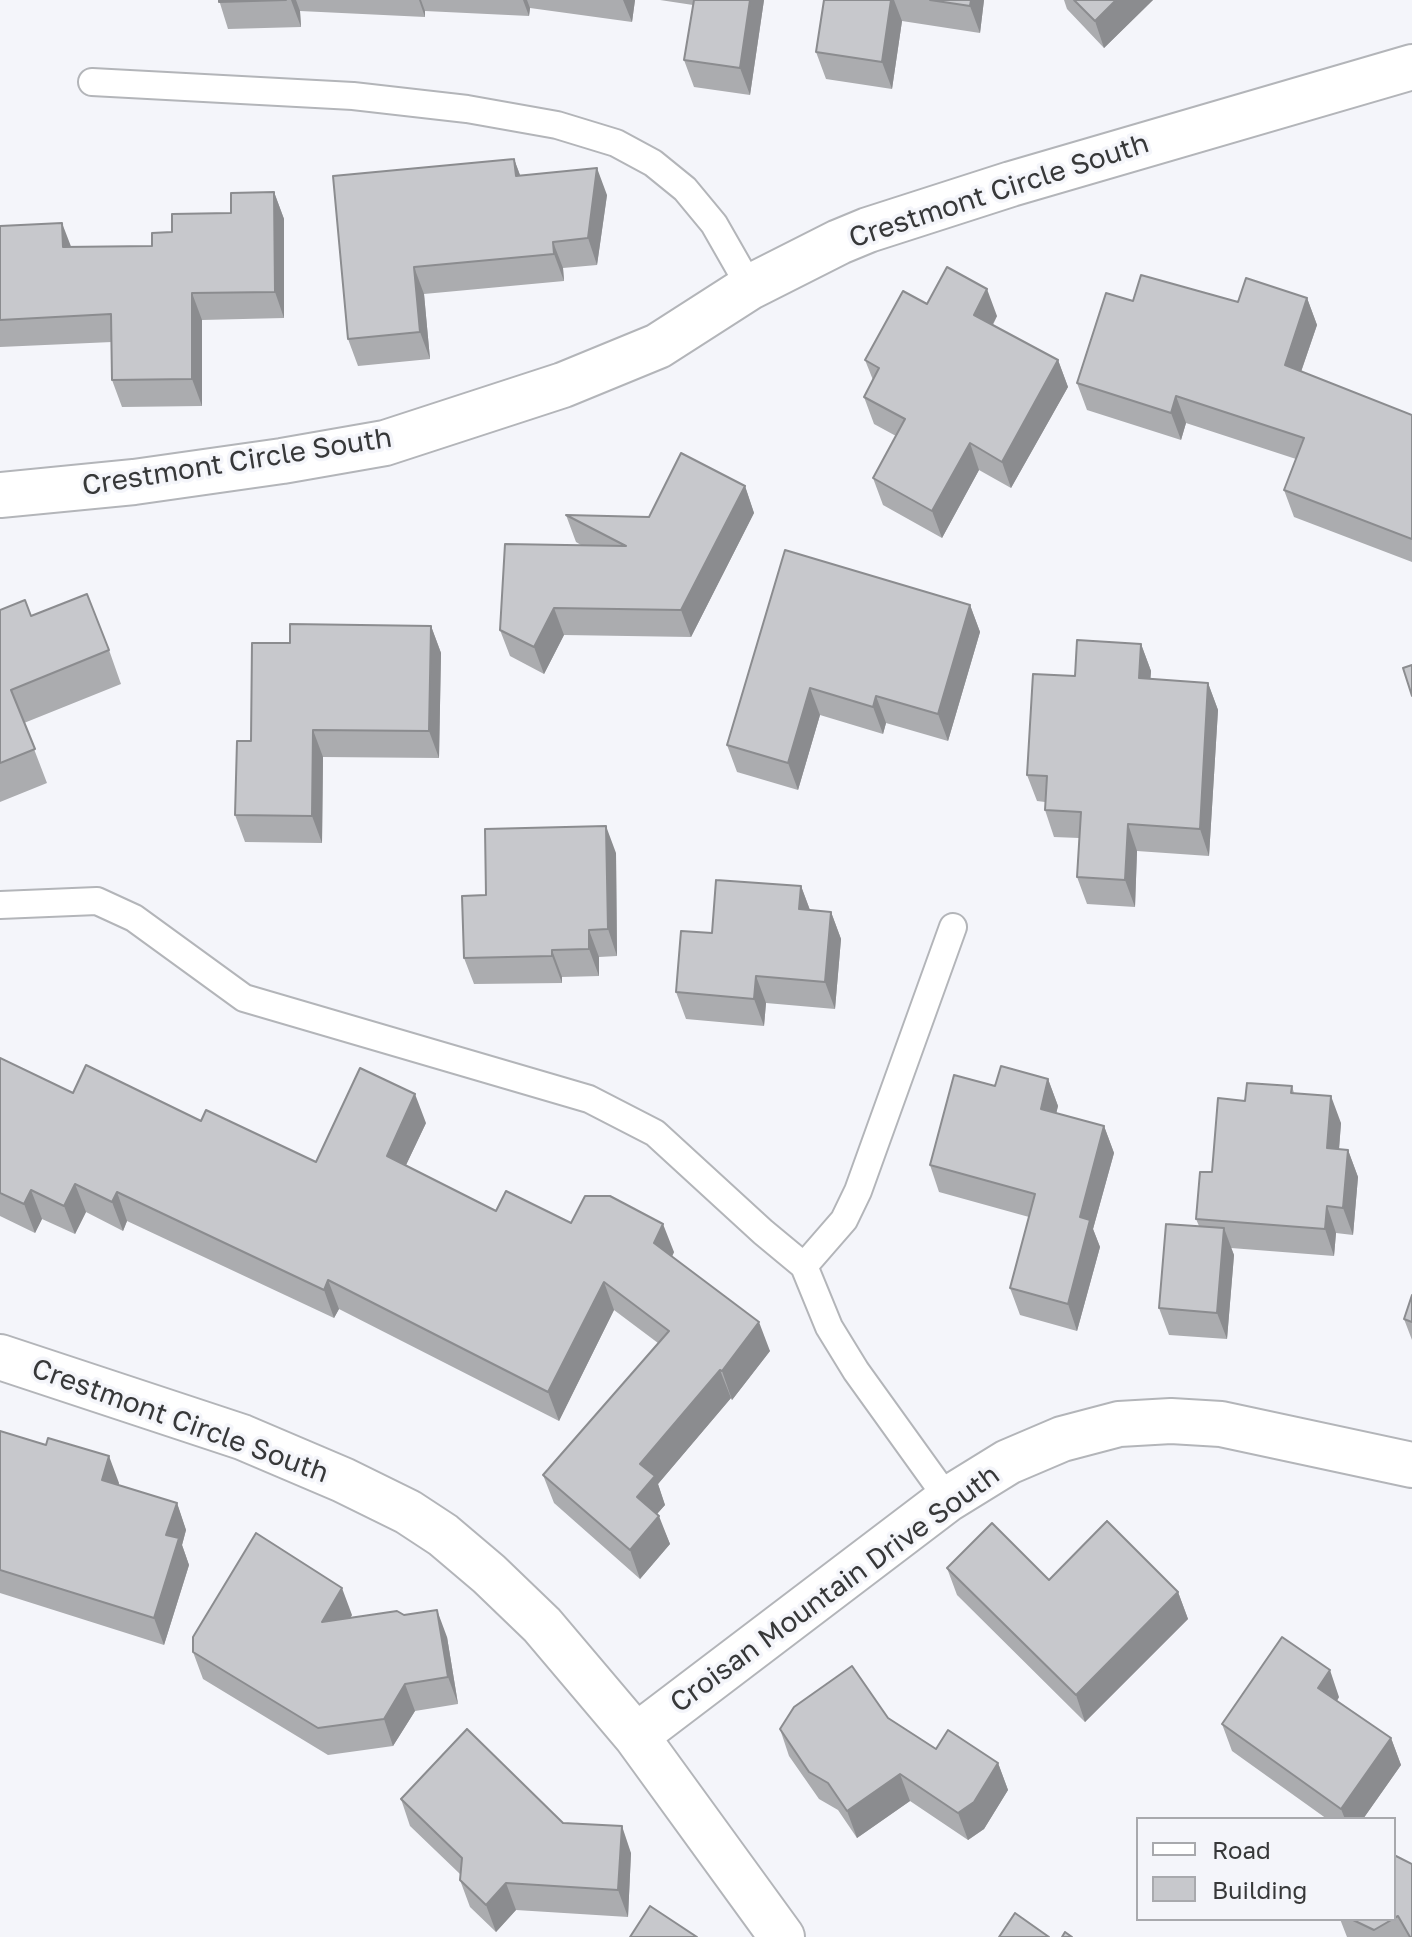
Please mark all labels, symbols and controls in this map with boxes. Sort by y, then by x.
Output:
street label: Crestmont Circle South [845,127,1153,255]
street label: Crestmont Circle South [80,421,394,503]
street label: Crestmont Circle South [27,1352,333,1490]
street label: Croisan Mountain Drive South [664,1458,1006,1720]
legend [1136,1817,1396,1921]
text: Road [1212,1835,1271,1864]
text: Building [1212,1875,1307,1904]

